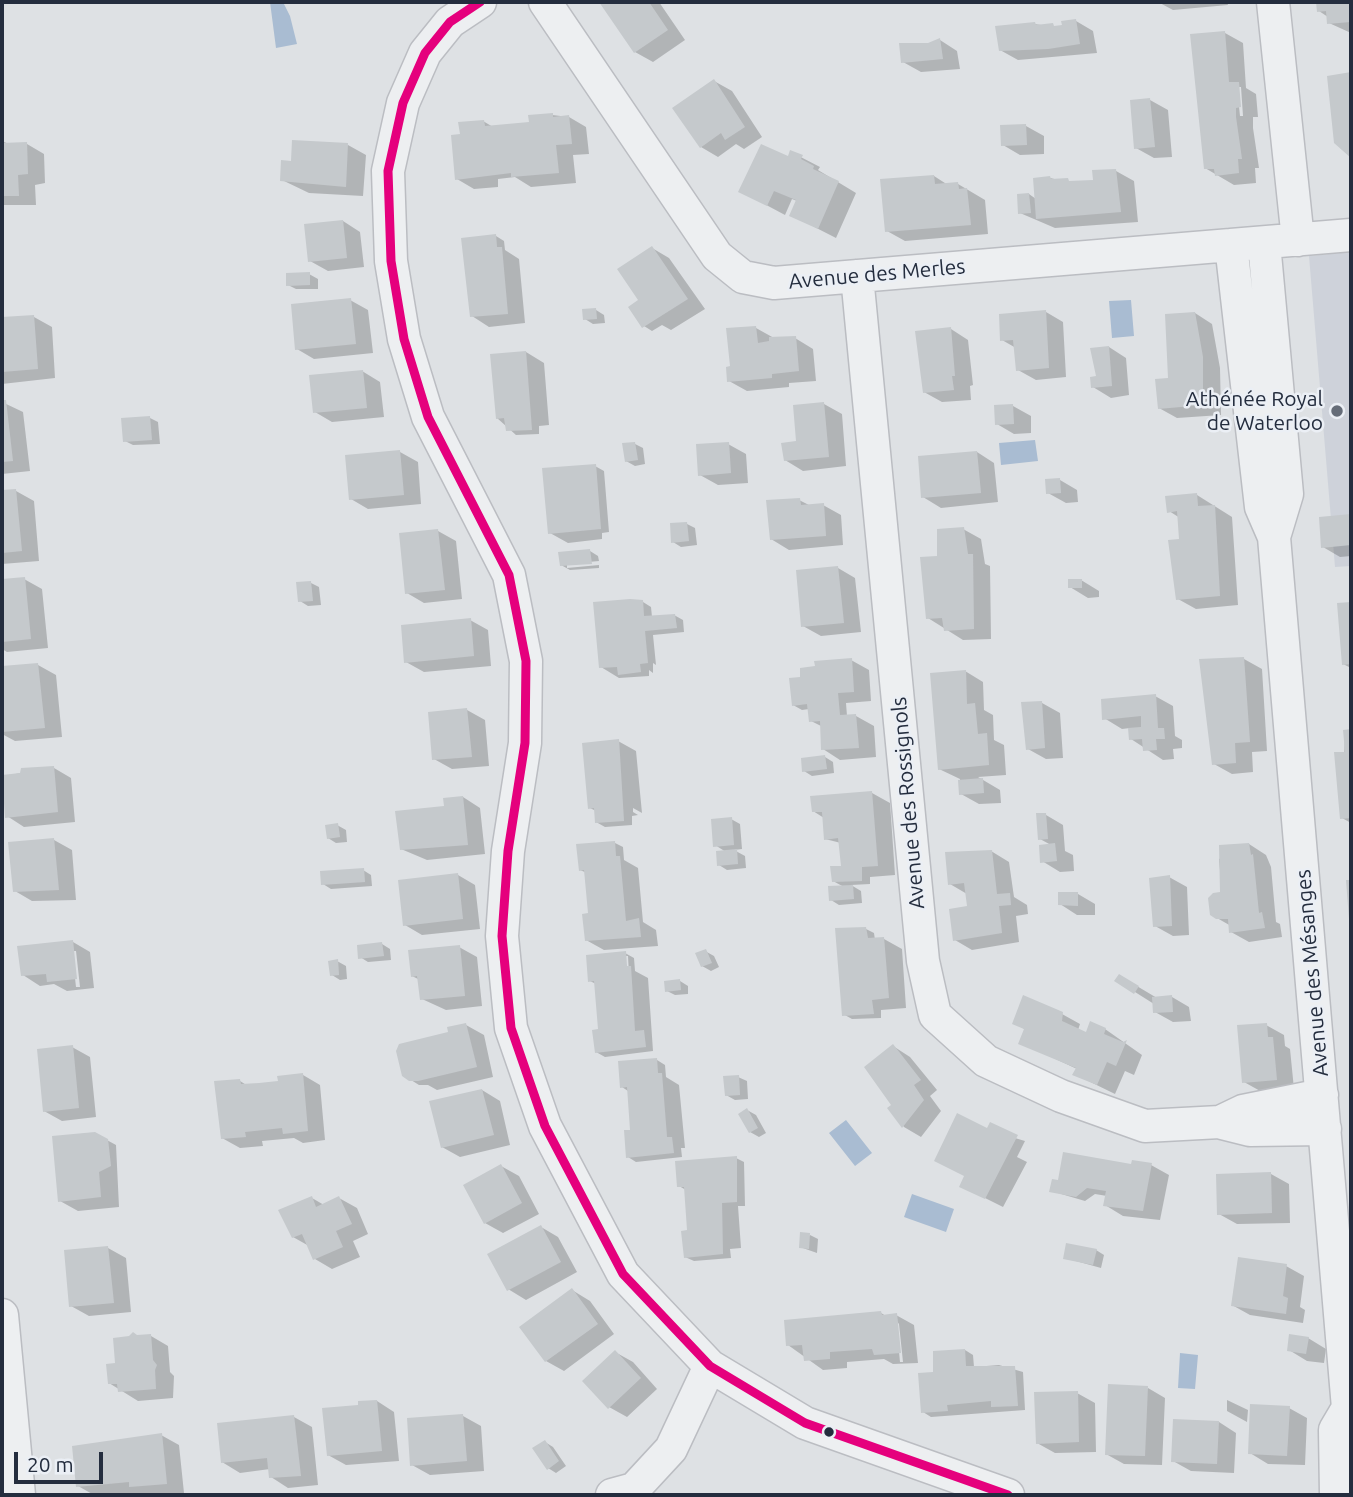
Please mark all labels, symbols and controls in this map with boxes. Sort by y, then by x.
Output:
street label: Avenue des Merles [788,254,966,294]
place label: Athénée Royal de Waterloo [1186,386,1323,436]
marker: Athénée Royal de Waterloo [1329,403,1345,419]
street label: Avenue des Rossignols [886,696,930,910]
street label: Avenue des Mésanges [1290,868,1334,1078]
unlabelled marker [822,1425,836,1439]
scale bar [18,1438,107,1482]
text: 20 m [27,1452,74,1476]

